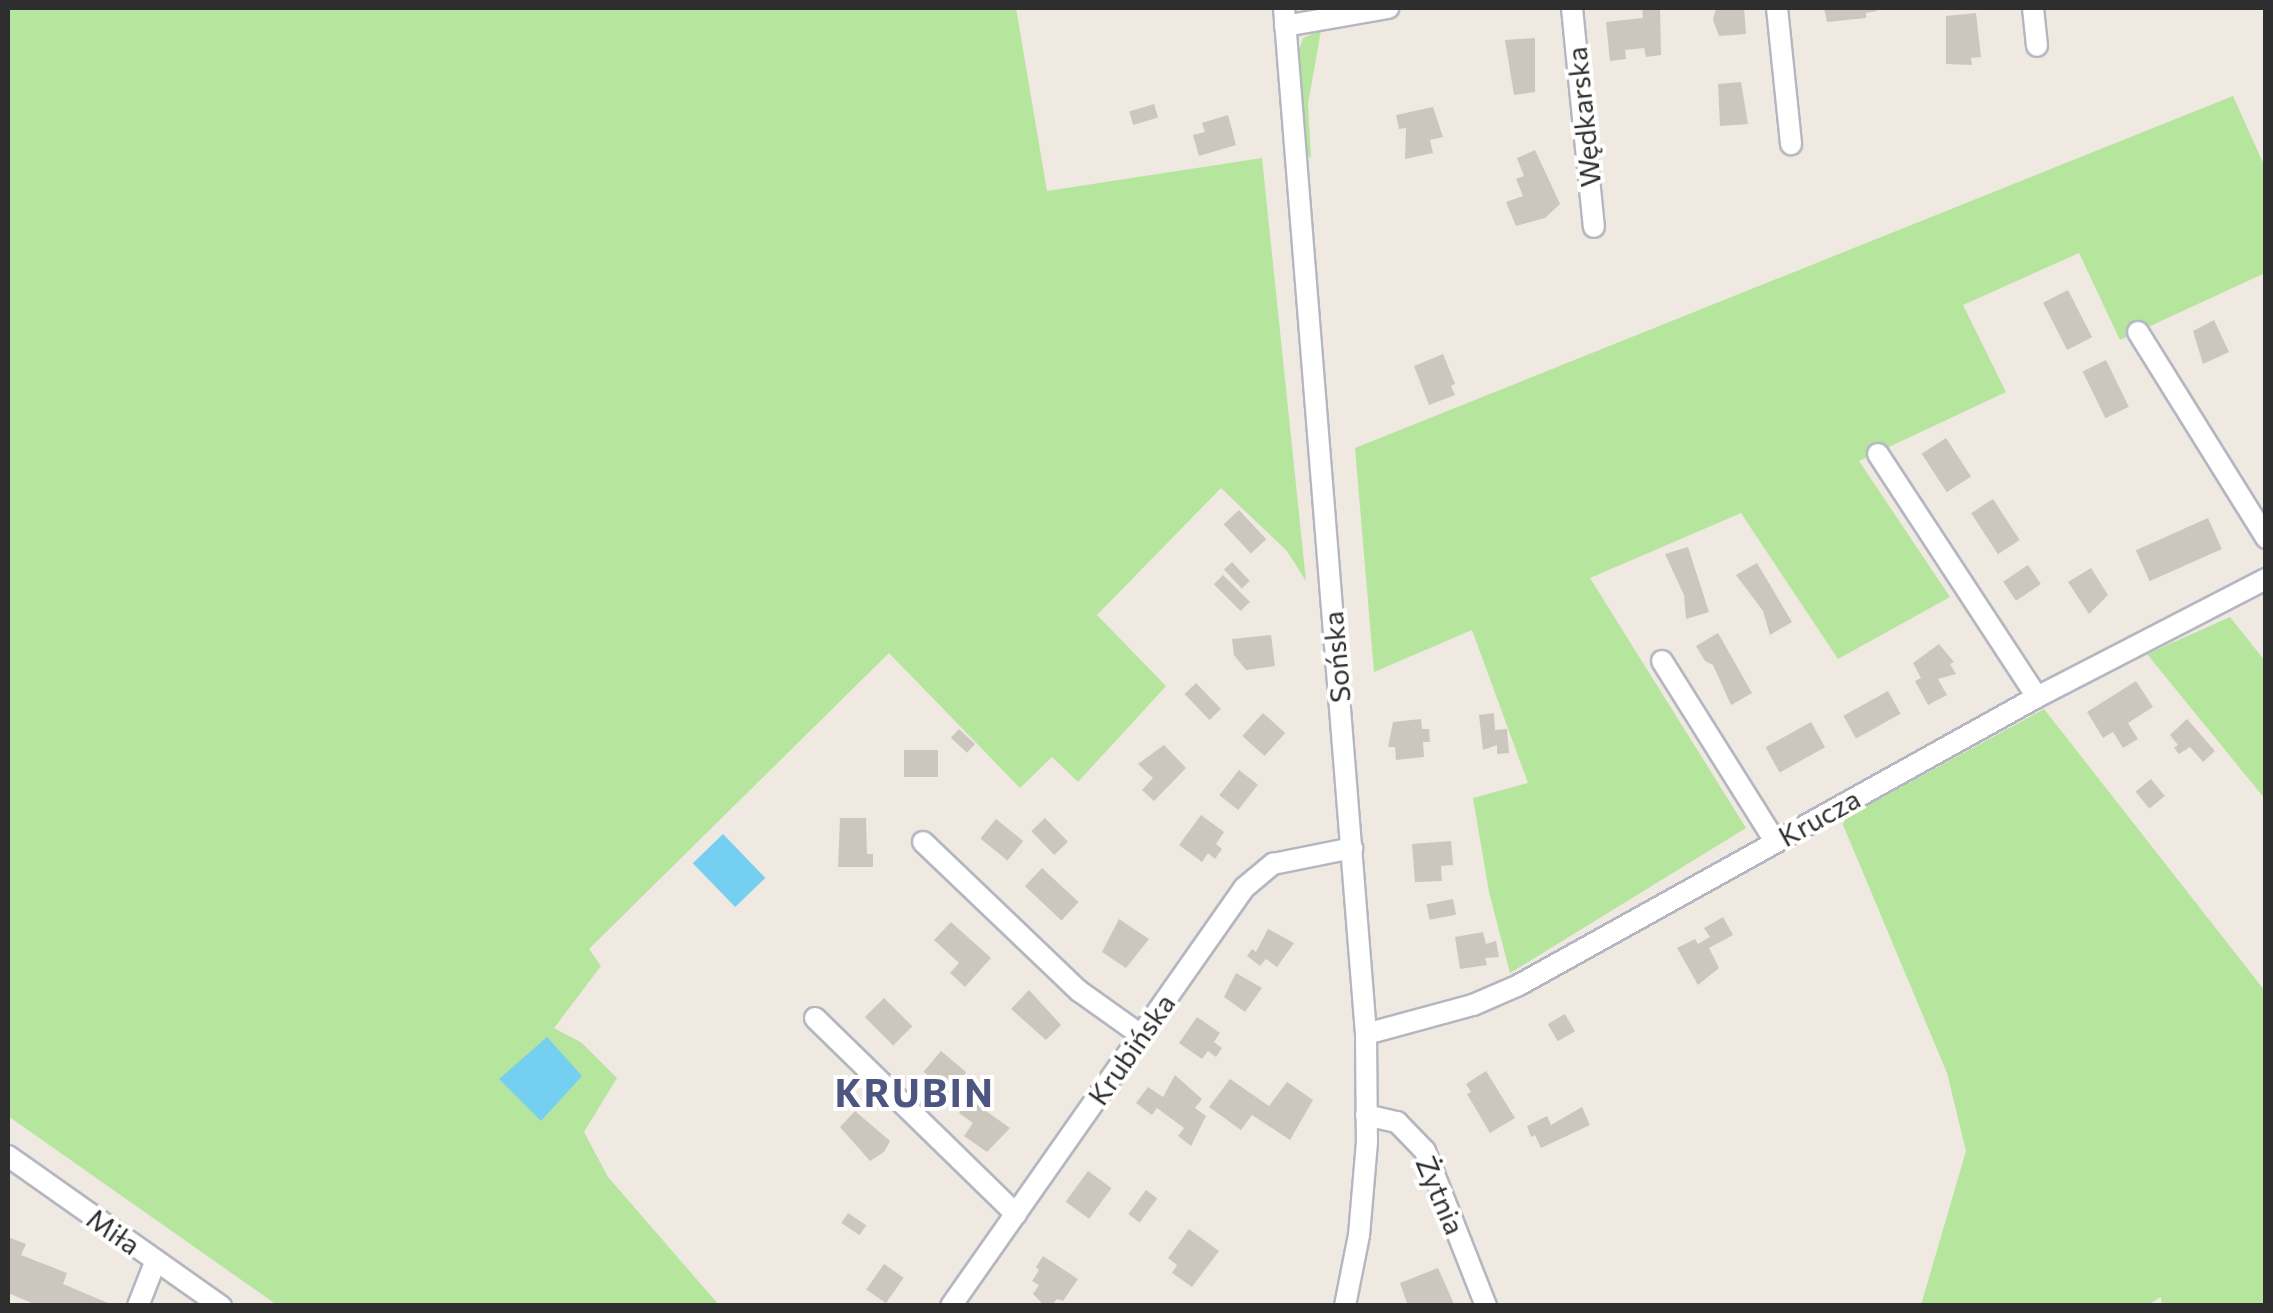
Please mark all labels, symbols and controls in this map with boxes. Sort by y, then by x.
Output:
street label: Wędkarska [1559,45,1607,189]
street label: Sońska [1315,610,1357,704]
street label: Krucza [1772,781,1866,853]
street label: Krubińska [1081,987,1181,1111]
district label: KRUBIN [835,1069,995,1115]
street label: Żytnia [1410,1151,1472,1239]
street label: Miła [81,1201,147,1261]

